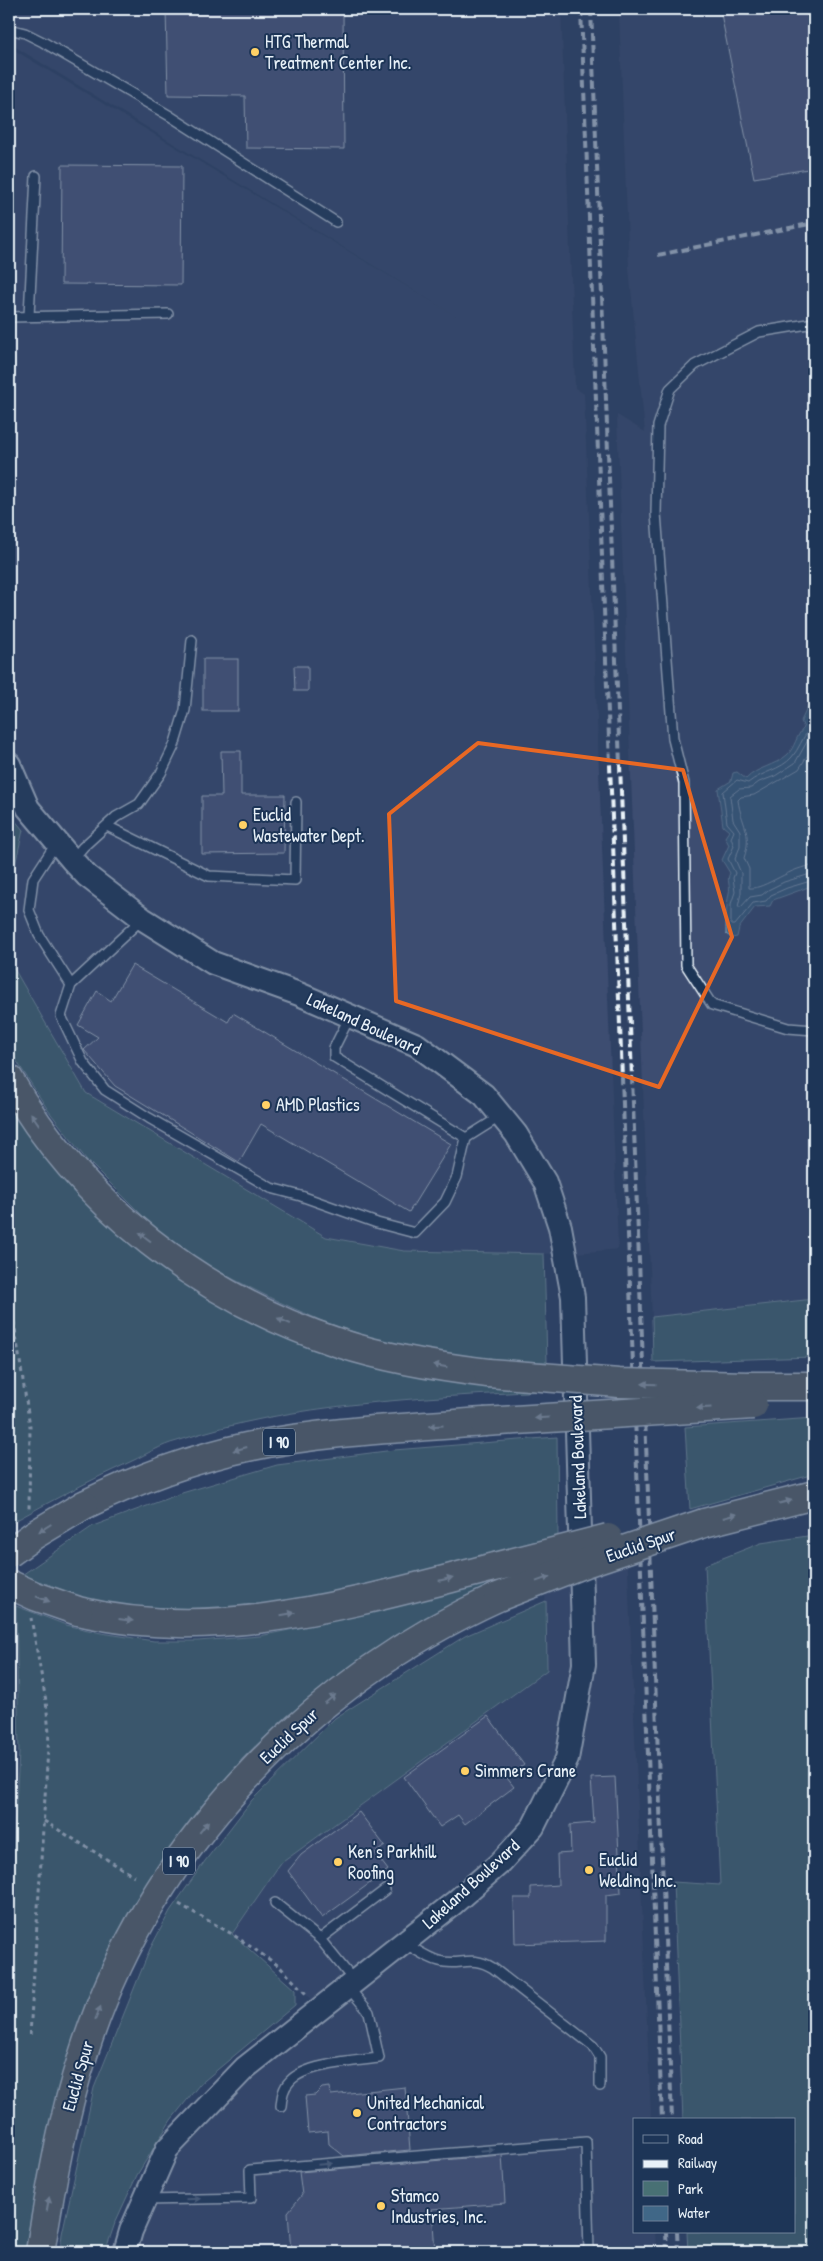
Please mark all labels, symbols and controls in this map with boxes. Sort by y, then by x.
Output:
place label: HTG Thermal Treatment Center Inc. [265,29,411,75]
marker: HTG Thermal Treatment Center Inc. [249,46,261,58]
place label: Euclid Wastewater Dept. [253,802,365,848]
marker: Euclid Wastewater Dept. [237,819,249,831]
street label: Lakeland Boulevard [303,986,425,1061]
place label: AMD Plastics [276,1092,360,1117]
marker: AMD Plastics [260,1099,272,1111]
one-way arrow [30,1113,40,1126]
one-way arrow [139,1232,152,1243]
one-way arrow [277,1316,291,1324]
one-way arrow [431,1362,447,1370]
one-way arrow [640,1380,656,1388]
street label: Lakeland Boulevard [563,1395,592,1519]
one-way arrow [696,1405,712,1413]
one-way arrow [534,1415,550,1423]
one-way arrow [428,1422,444,1430]
road number: I 90 [263,1428,295,1455]
one-way arrow [232,1445,247,1453]
one-way arrow [777,1498,792,1506]
one-way arrow [722,1512,737,1520]
street label: Euclid Spur [603,1521,679,1568]
one-way arrow [39,1523,52,1532]
one-way arrow [439,1575,454,1583]
one-way arrow [536,1575,551,1583]
one-way arrow [35,1596,50,1603]
one-way arrow [280,1610,296,1618]
one-way arrow [118,1616,134,1624]
one-way arrow [323,1694,336,1705]
street label: Euclid Spur [254,1702,324,1769]
place label: Simmers Crane [475,1758,576,1783]
marker: Simmers Crane [459,1765,471,1777]
one-way arrow [199,1820,209,1834]
street label: Lakeland Boulevard [416,1833,525,1934]
place label: Ken's Parkhill Roofing [348,1839,436,1885]
place label: Euclid Welding Inc. [599,1847,677,1893]
road number: I 90 [163,1848,195,1874]
marker: Ken's Parkhill Roofing [332,1856,344,1868]
marker: Euclid Welding Inc. [583,1864,595,1876]
one-way arrow [95,2006,102,2021]
street label: Euclid Spur [56,2038,100,2114]
place label: United Mechanical Contractors [367,2090,484,2136]
marker: United Mechanical Contractors [351,2107,363,2119]
legend [633,2118,796,2234]
text: Road [678,2128,703,2149]
one-way arrow [480,2146,496,2154]
text: Railway [678,2152,717,2173]
one-way arrow [318,2159,334,2167]
text: Park [678,2178,703,2199]
place label: Stamco Industries, Inc. [391,2183,487,2229]
one-way arrow [185,2195,201,2203]
one-way arrow [44,2196,52,2212]
marker: Stamco Industries, Inc. [375,2200,387,2212]
text: Water [678,2202,710,2223]

